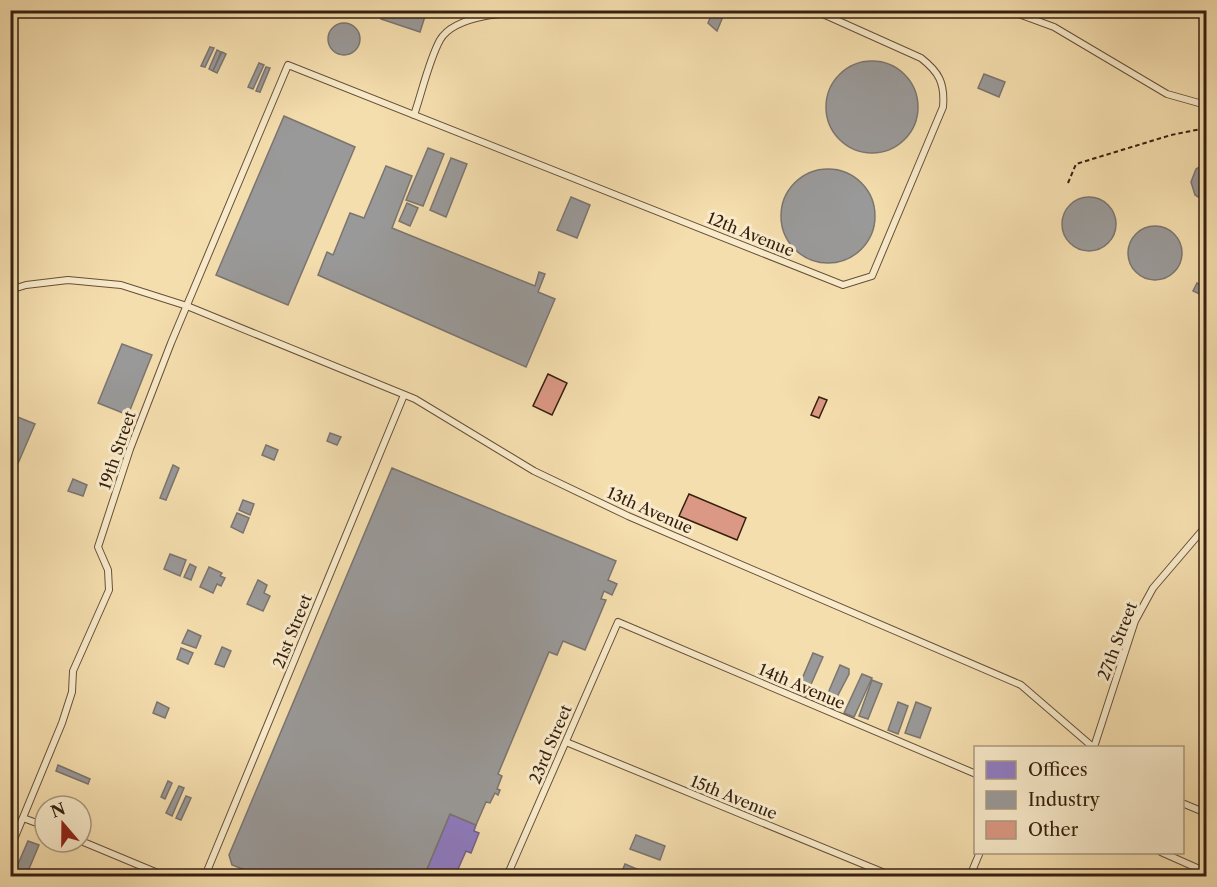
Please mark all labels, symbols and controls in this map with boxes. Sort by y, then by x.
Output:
street label: 12th Avenue [705,207,797,261]
street label: 19th Street [94,408,140,492]
street label: 13th Avenue [604,482,696,538]
street label: 21st Street [268,591,316,671]
street label: 27th Street [1093,599,1141,683]
street label: 14th Avenue [756,659,848,713]
street label: 23rd Street [524,701,576,787]
legend [974,746,1184,854]
text: Offices [1028,759,1088,781]
street label: 15th Avenue [688,771,780,823]
text: Industry [1028,789,1101,811]
north arrow [33,794,93,854]
text: N [48,798,68,822]
text: Other [1028,819,1079,841]

